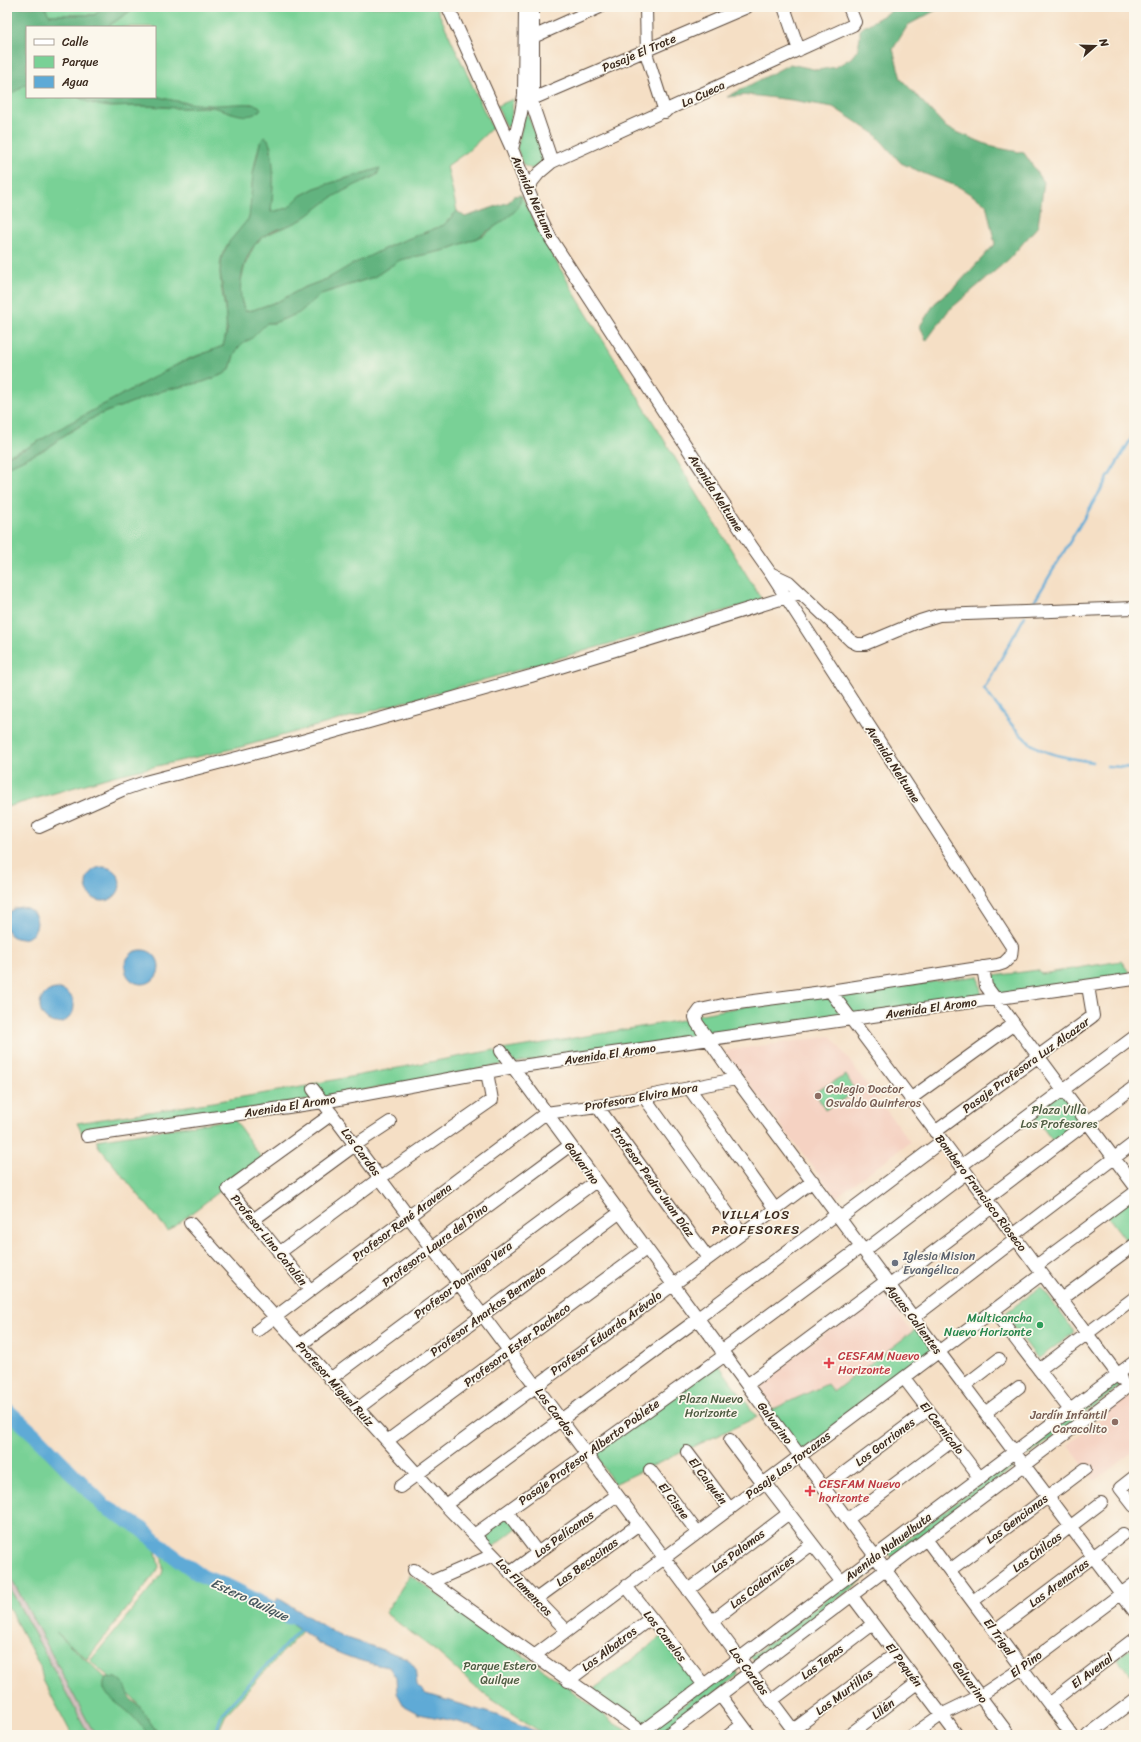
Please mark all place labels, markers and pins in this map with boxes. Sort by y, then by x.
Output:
place label: Colegio Doctor Osvaldo Quinteros [826,1078,922,1114]
marker: Colegio Doctor Osvaldo Quinteros [813,1091,823,1101]
place label: Iglesia Mision Evangélica [902,1245,976,1281]
marker: Iglesia Mision Evangélica [890,1258,900,1268]
place label: Multicancha Nuevo Horizonte [944,1307,1032,1343]
marker: Multicancha Nuevo Horizonte [1035,1320,1045,1330]
place label: CESFAM Nuevo Horizonte [838,1345,920,1381]
marker: CESFAM Nuevo Horizonte [823,1357,835,1369]
place label: Jardín Infantil Caracolito [1029,1404,1108,1440]
marker: Jardín Infantil Caracolito [1110,1417,1120,1427]
place label: CESFAM Nuevo horizonte [818,1473,901,1509]
marker: CESFAM Nuevo horizonte [804,1485,816,1497]

